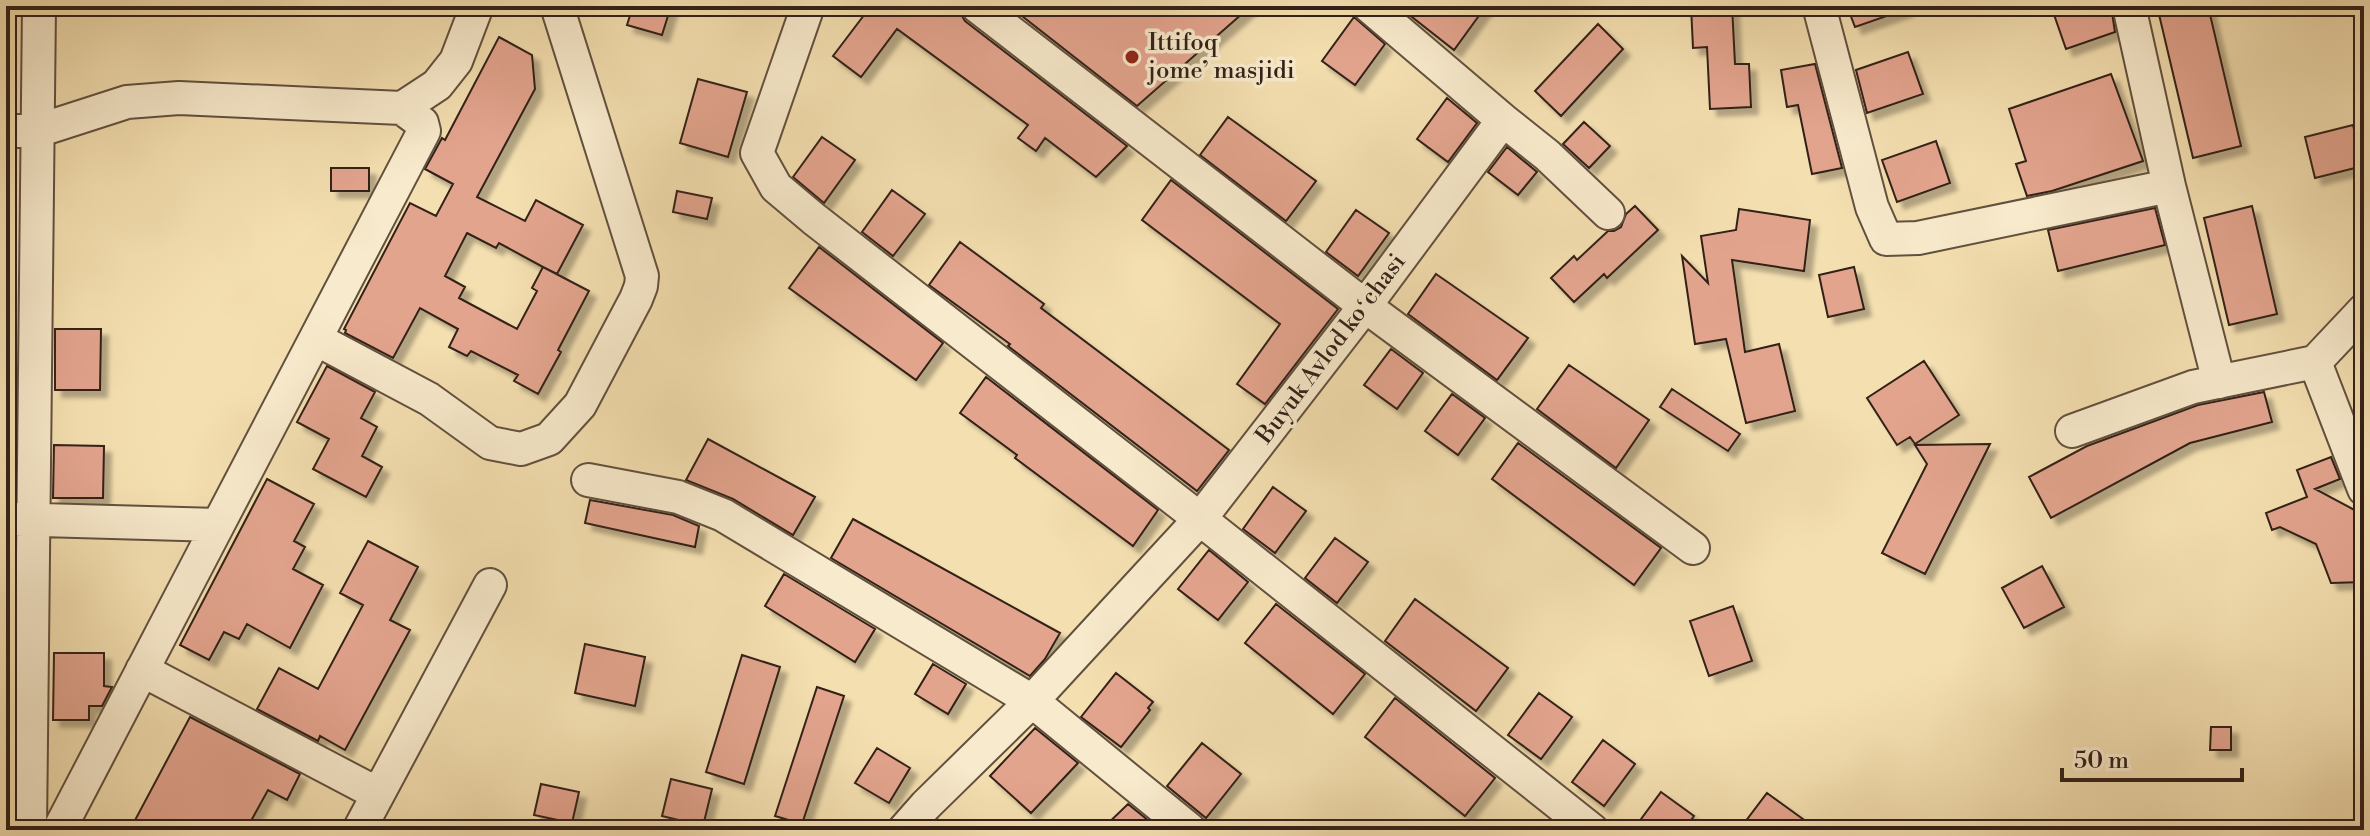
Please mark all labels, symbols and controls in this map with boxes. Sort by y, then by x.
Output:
place label: Ittifoq jome’ masjidi [1146,28,1295,86]
marker: Ittifoq jome’ masjidi [1123,48,1141,66]
street label: Buyuk Avlod koʻchasi [1249,248,1412,451]
scale bar [2062,732,2242,782]
text: 50 m [2074,746,2129,776]

